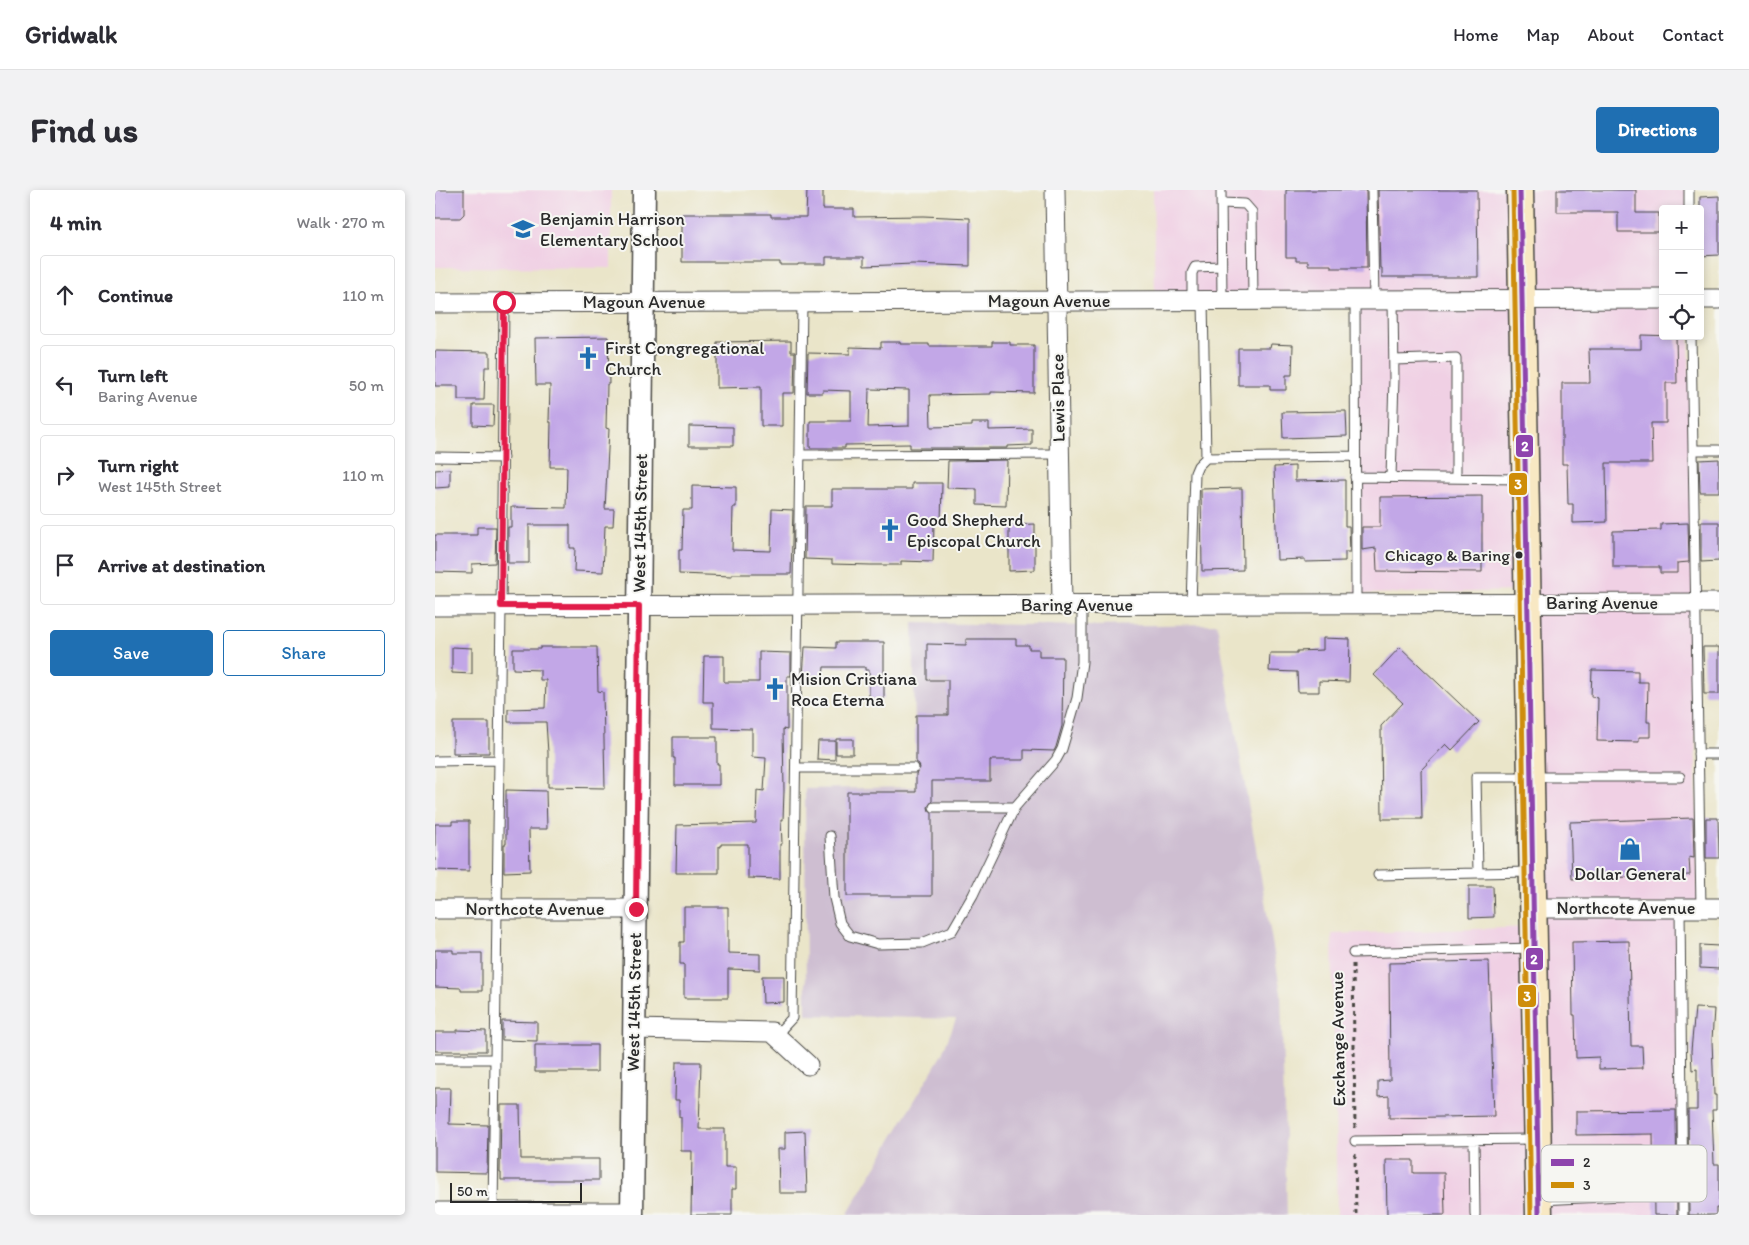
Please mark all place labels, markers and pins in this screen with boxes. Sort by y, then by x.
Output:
place label: Benjamin Harrison Elementary School [540,208,685,251]
school or university icon: Benjamin Harrison Elementary School [510,216,536,242]
place label: First Congregational Church [605,337,764,380]
church icon: First Congregational Church [575,345,601,371]
place label: Good Shepherd Episcopal Church [907,509,1041,552]
church icon: Good Shepherd Episcopal Church [877,517,903,543]
place label: Chicago & Baring [1385,545,1510,565]
marker: Chicago & Baring [1514,550,1524,560]
place label: Mision Cristiana Roca Eterna [791,668,917,711]
church icon: Mision Cristiana Roca Eterna [762,676,788,702]
shop icon: Dollar General [1617,836,1643,862]
place label: Dollar General [1574,863,1686,885]

